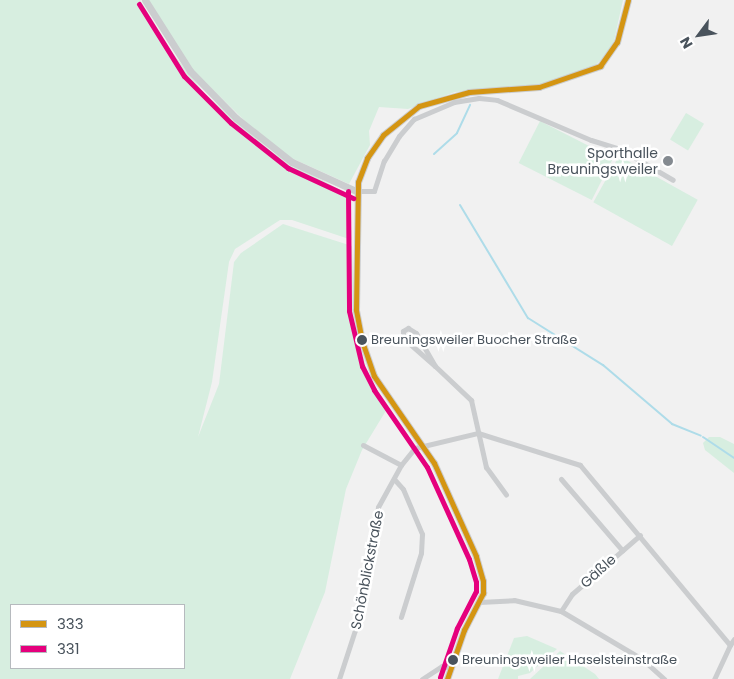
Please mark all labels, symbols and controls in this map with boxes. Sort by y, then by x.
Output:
north arrow [674,10,724,60]
text: N [675,33,697,52]
place label: Sporthalle Breuningsweiler [547,145,658,178]
marker: Sporthalle Breuningsweiler [662,155,674,167]
place label: Breuningsweiler Buocher Straße [371,332,577,348]
marker: Breuningsweiler Buocher Straße [357,335,367,345]
street label: Schönblickstraße [347,509,387,631]
street label: Gäßle [577,551,619,591]
legend [10,604,185,669]
text: 333 [57,613,84,634]
text: 331 [57,638,79,659]
place label: Breuningsweiler Haselsteinstraße [462,652,677,668]
marker: Breuningsweiler Haselsteinstraße [448,655,458,665]

